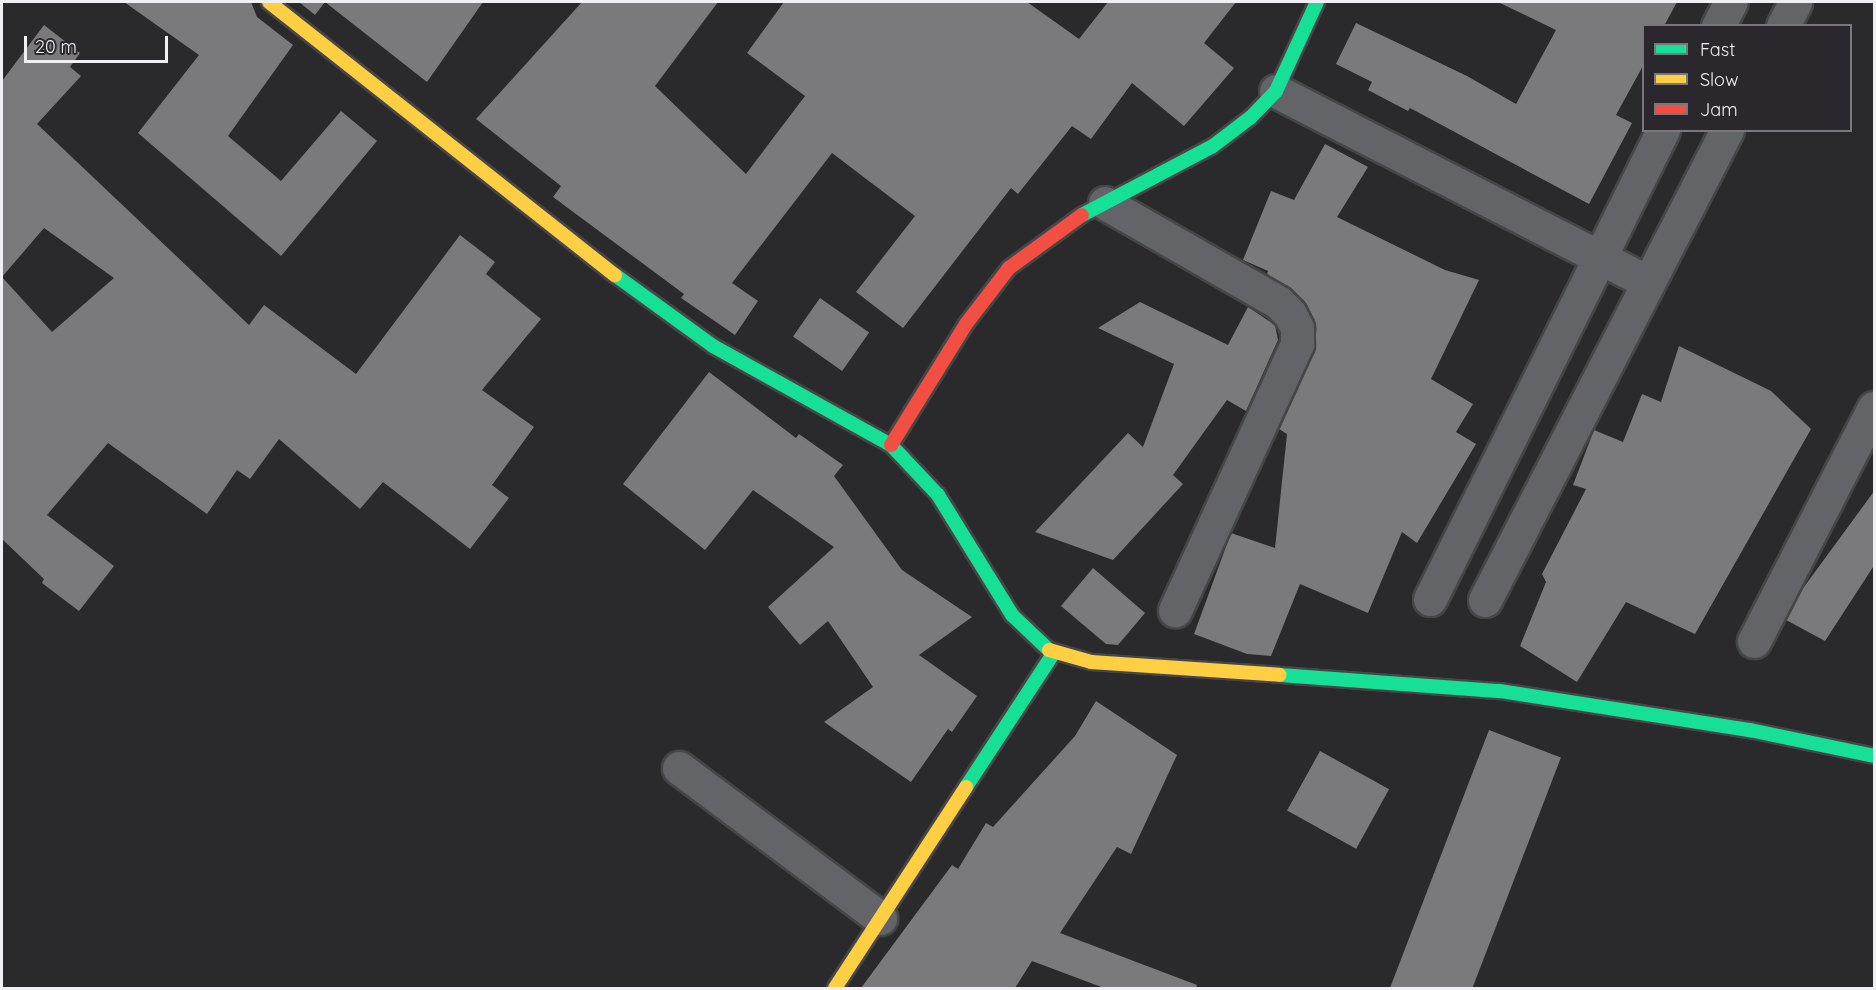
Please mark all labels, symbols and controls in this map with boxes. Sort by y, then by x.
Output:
scale bar [27,24,171,62]
legend [1642,24,1852,132]
text: 20 m [35,35,77,58]
text: Fast [1700,38,1735,61]
text: Slow [1700,68,1738,91]
text: Jam [1700,98,1738,121]

